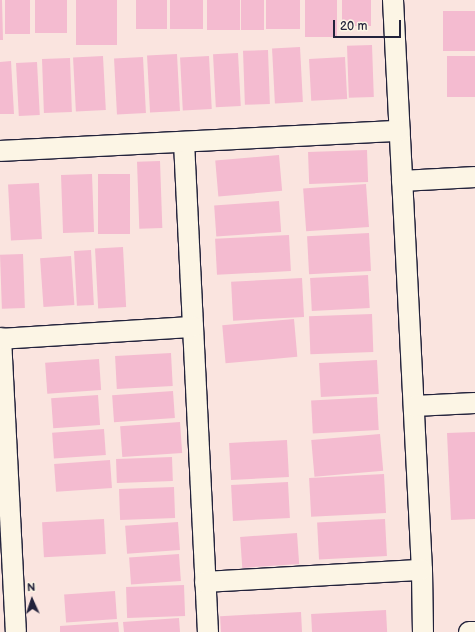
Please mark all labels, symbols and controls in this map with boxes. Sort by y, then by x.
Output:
scale bar [335,12,403,38]
text: 20 m [340,19,367,34]
north arrow [12,580,52,620]
text: N [27,581,36,594]

